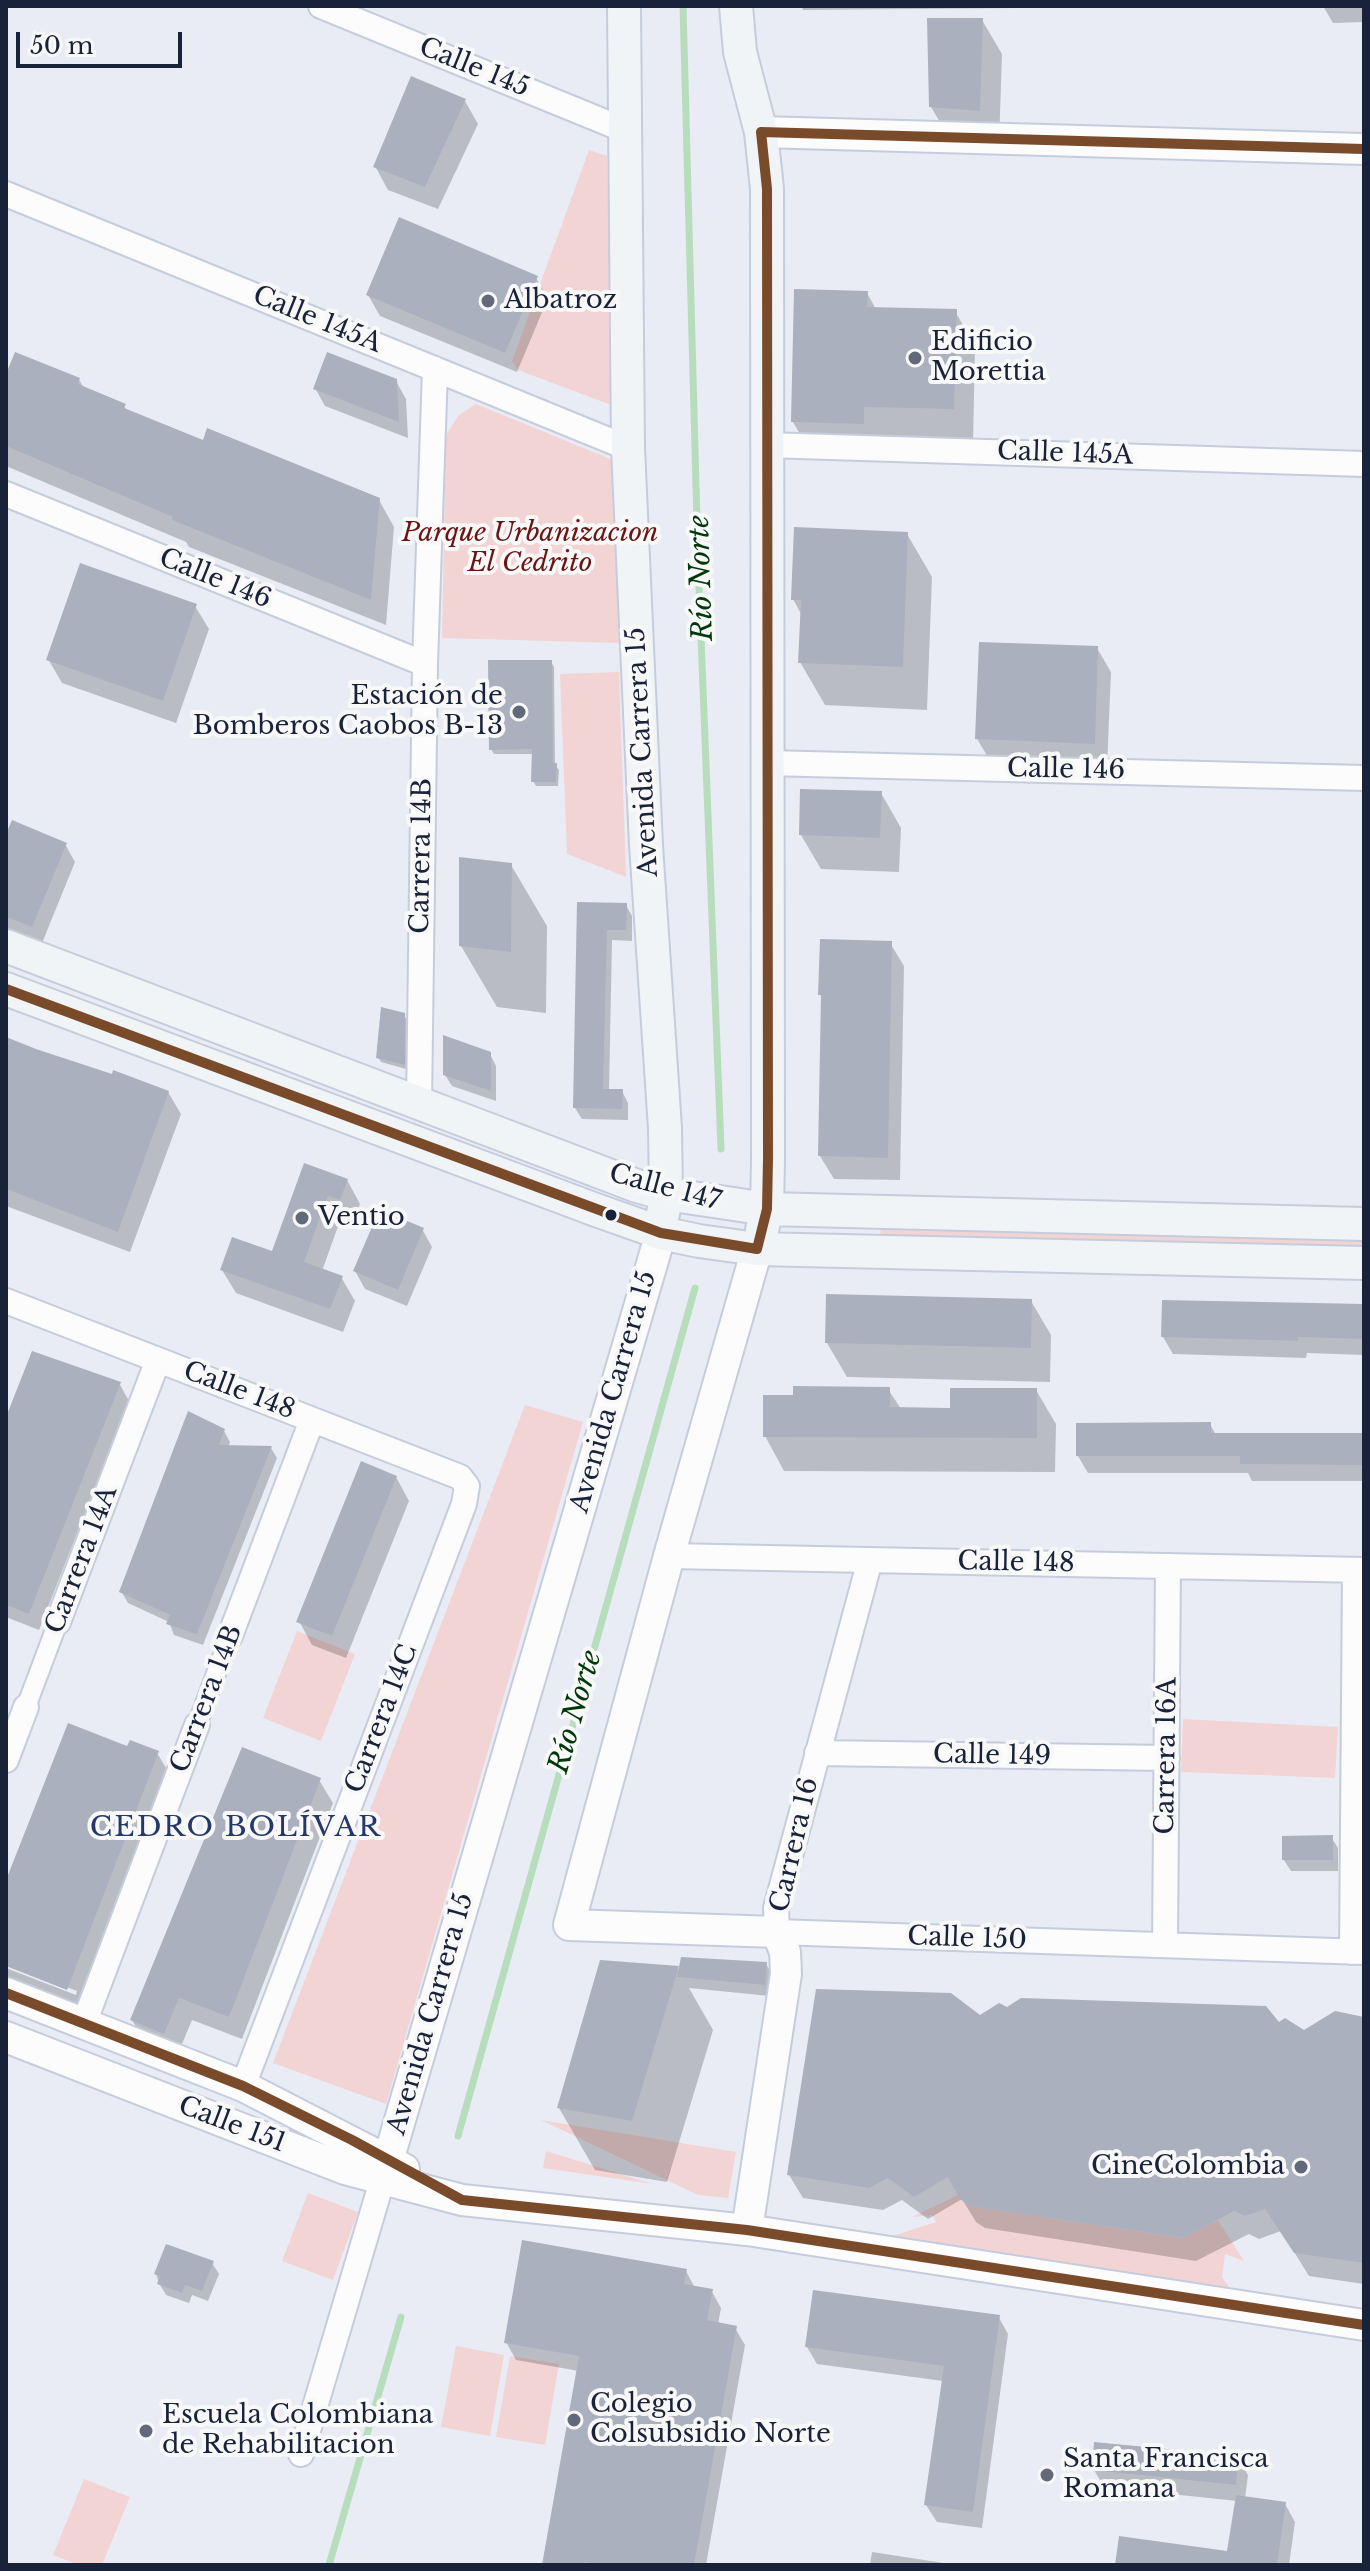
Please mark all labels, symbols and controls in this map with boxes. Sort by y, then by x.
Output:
scale bar [20,16,186,66]
text: 50 m [30,31,93,60]
street label: Calle 145 [414,32,534,104]
street label: Calle 145A [248,280,386,360]
place label: Albatroz [504,285,617,317]
marker: Albatroz [479,292,497,310]
place label: Edificio Morettia [931,327,1046,388]
marker: Edificio Morettia [906,349,924,367]
street label: Calle 145A [996,436,1134,472]
water label: Río Norte [683,514,721,642]
park label: Parque Urbanizacion El Cedrito [402,518,658,580]
street label: Calle 146 [154,542,276,616]
street label: Avenida Carrera 15 [621,626,665,878]
place label: Estación de Bomberos Caobos B-13 [193,681,503,742]
marker: Estación de Bomberos Caobos B-13 [510,703,528,721]
street label: Calle 146 [1007,753,1125,787]
street label: Carrera 14B [405,778,439,934]
street label: Calle 147 [606,1158,724,1218]
place label: Ventio [318,1202,405,1234]
unlabelled marker [603,1207,619,1223]
marker: Ventio [293,1209,311,1227]
street label: Avenida Carrera 15 [565,1267,663,1517]
street label: Calle 148 [179,1355,299,1427]
street label: Carrera 14A [40,1482,124,1638]
street label: Calle 148 [957,1546,1075,1580]
street label: Carrera 14B [165,1621,249,1777]
street label: Carrera 14C [339,1640,425,1798]
water label: Río Norte [542,1647,610,1777]
street label: Carrera 16A [1150,1677,1184,1835]
street label: Calle 149 [933,1739,1051,1773]
street label: Carrera 16 [764,1775,826,1915]
district label: CEDRO BOLÍVAR [90,1811,382,1845]
street label: Avenida Carrera 15 [382,1889,480,2139]
street label: Calle 150 [907,1921,1027,1957]
street label: Calle 151 [174,2090,290,2160]
place label: CineColombia [1091,2151,1285,2183]
marker: CineColombia [1292,2158,1310,2176]
place label: Colegio Colsubsidio Norte [590,2389,831,2450]
place label: Escuela Colombiana de Rehabilitacion [162,2400,433,2462]
marker: Colegio Colsubsidio Norte [565,2411,583,2429]
marker: Escuela Colombiana de Rehabilitacion [137,2422,155,2440]
place label: Santa Francisca Romana [1063,2444,1269,2506]
marker: Santa Francisca Romana [1038,2466,1056,2484]

